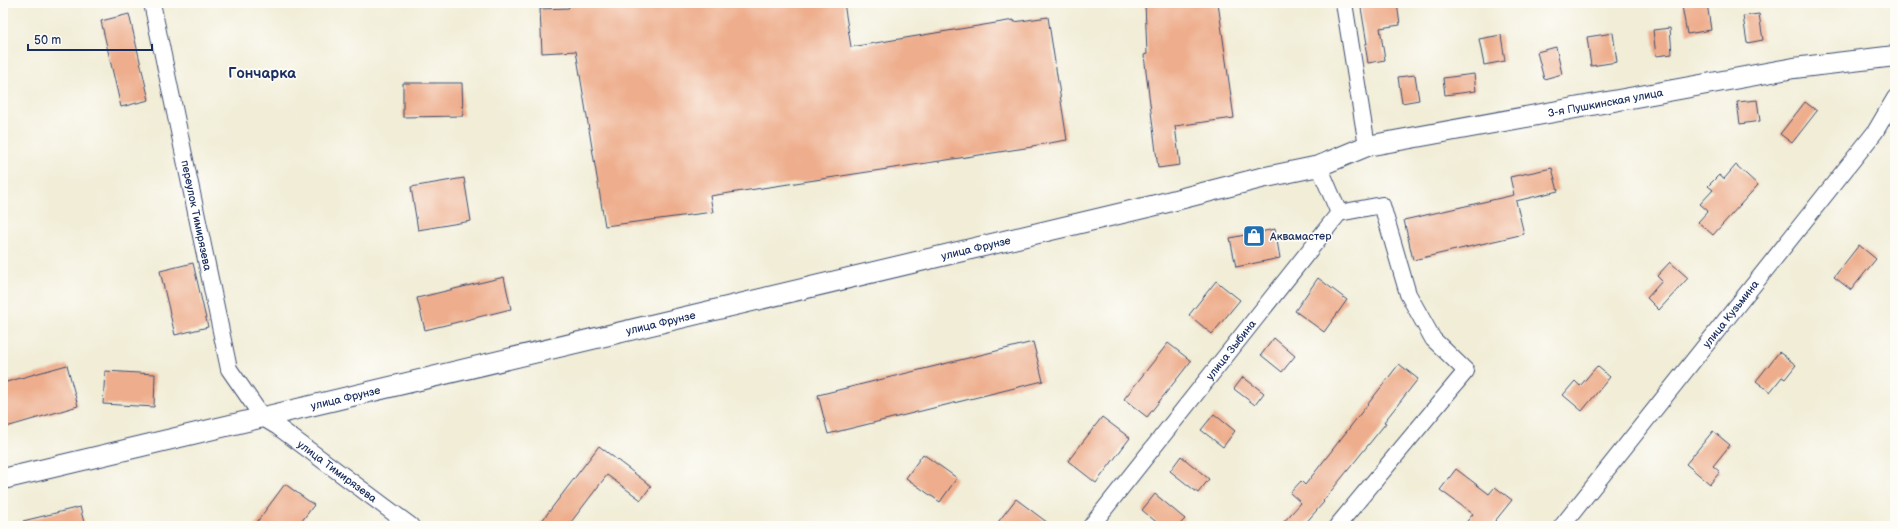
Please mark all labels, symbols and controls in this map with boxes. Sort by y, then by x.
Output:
scale bar [28,26,152,52]
text: 50 m [34,33,61,48]
district label: Гончарка [228,64,296,83]
street label: 3-я Пушкинская улица [1547,86,1665,120]
street label: переулок Тимирязева [178,159,214,272]
shop icon: Аквамастер [1241,223,1267,249]
place label: Аквамастер [1269,230,1332,243]
street label: улица Фрунзе [940,234,1012,263]
street label: улица Кузьмина [1700,277,1762,350]
street label: улица Фрунзе [625,309,697,338]
street label: улица Зыбина [1203,317,1259,383]
street label: улица Фрунзе [310,384,382,413]
street label: улица Тимирязева [295,438,379,505]

